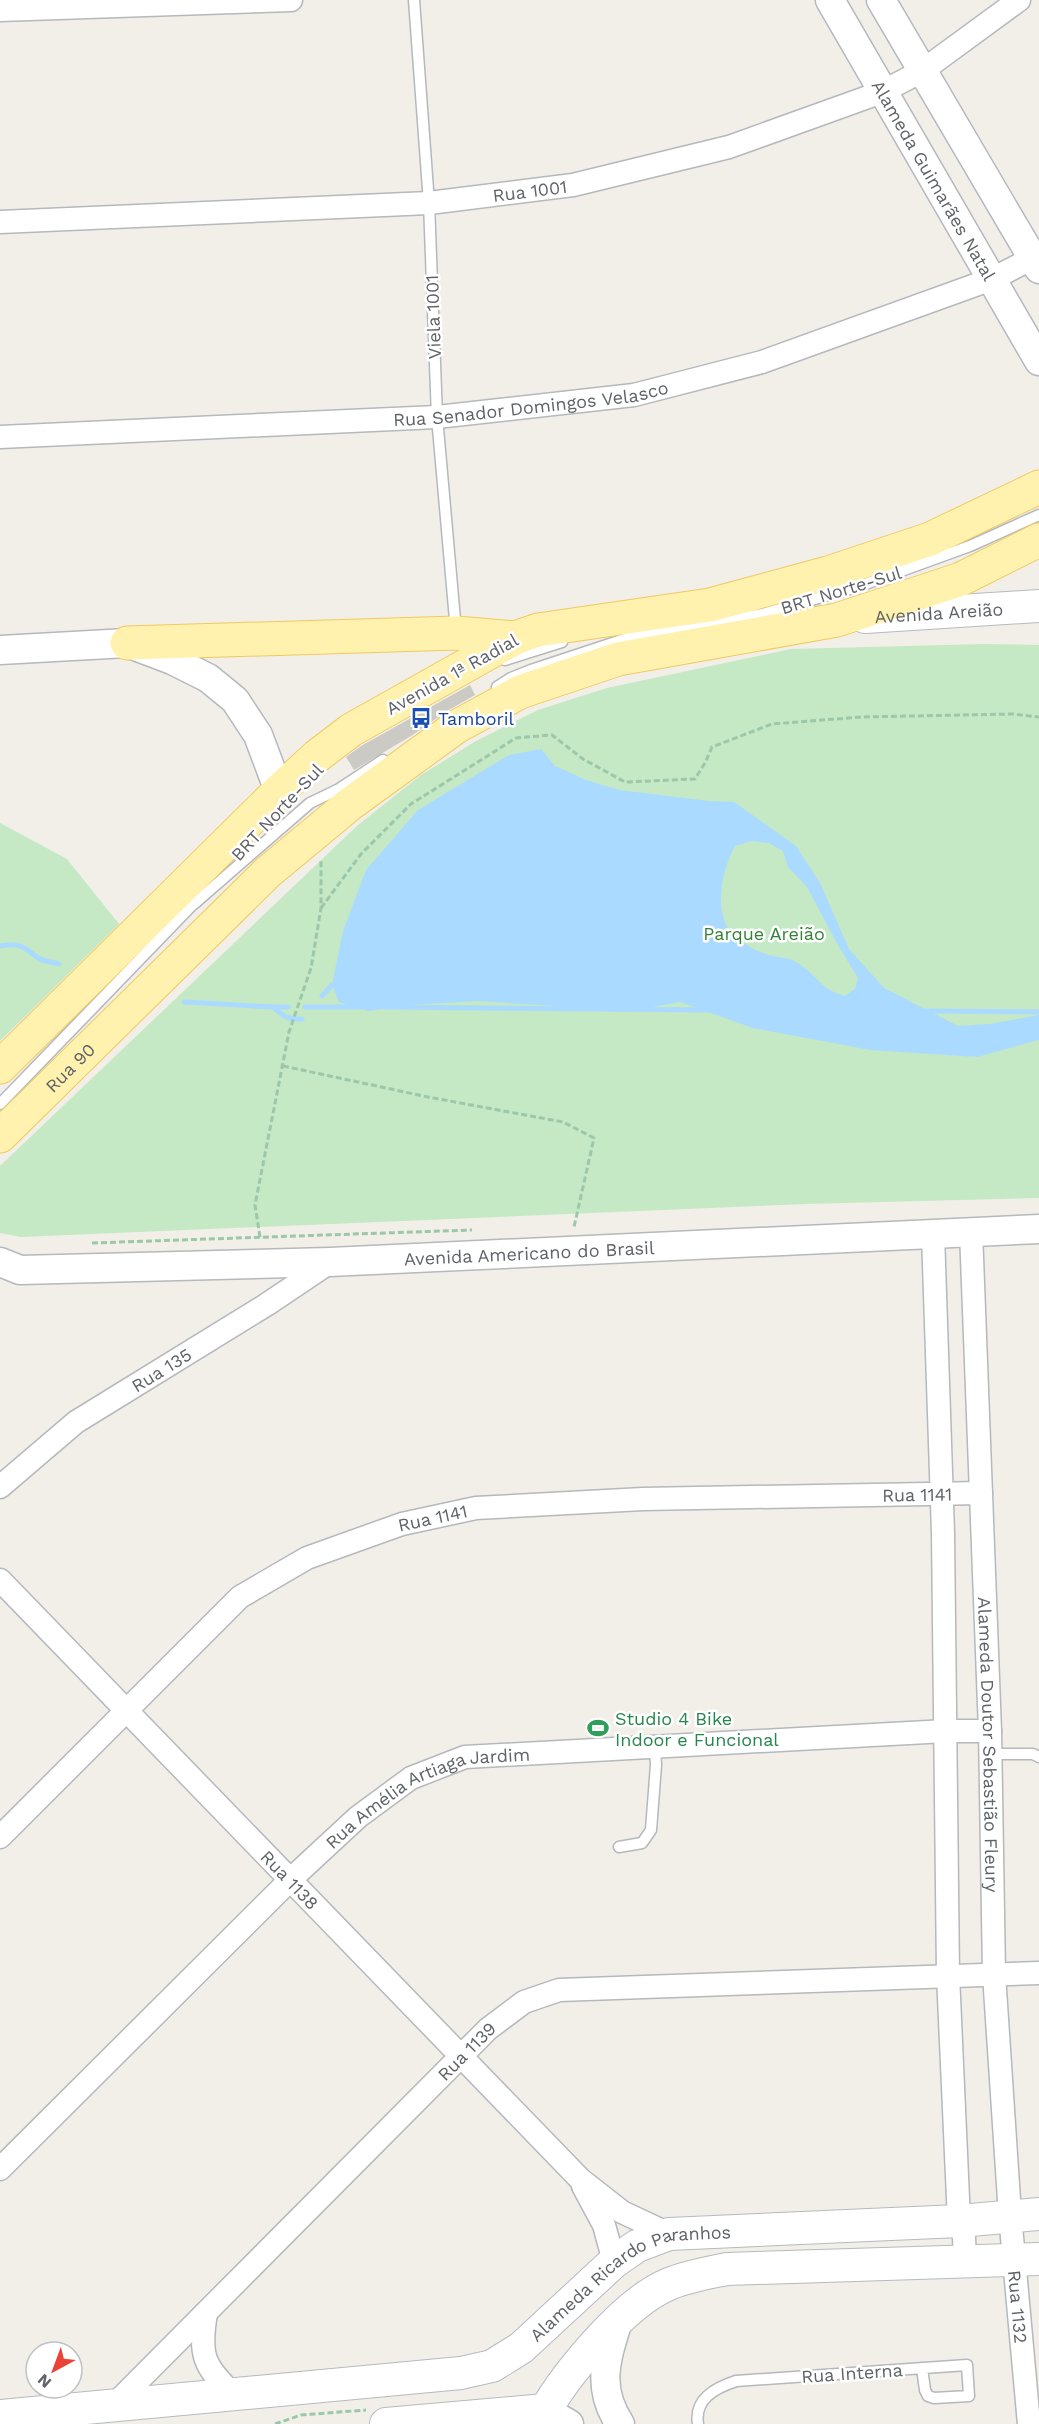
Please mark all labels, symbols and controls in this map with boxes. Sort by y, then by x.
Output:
street label: Alameda Guimarães Natal [868,76,1001,284]
street label: Rua 1001 [491,175,568,205]
street label: Viela 1001 [421,274,445,360]
street label: Rua Senador Domingos Velasco [393,376,670,429]
street label: BRT Norte-Sul [778,562,904,618]
street label: Avenida Areião [874,598,1004,627]
street label: Avenida 1ª Radial [382,629,522,719]
bus stop icon: Tamboril [409,706,433,730]
place label: Tamboril [438,708,515,729]
street label: BRT Norte-Sul [227,759,328,865]
park label: Parque Areião [703,923,825,944]
street label: Rua 90 [41,1038,99,1096]
street label: Avenida Americano do Brasil [403,1236,655,1269]
street label: Rua 135 [127,1343,195,1396]
street label: Rua 1141 [882,1483,952,1505]
street label: Rua 1141 [396,1500,469,1535]
street label: Alameda Doutor Sebastião Fleury [974,1596,1003,1893]
place label: Studio 4 Bike Indoor e Funcional [615,1708,779,1750]
sports icon: Studio 4 Bike Indoor e Funcional [586,1716,610,1740]
street label: Rua Amélia Artiaga Jardim [321,1743,530,1853]
street label: Rua 1138 [257,1846,323,1914]
street label: Rua 1139 [433,2017,499,2084]
street label: Alameda Ricardo Paranhos [525,2221,732,2345]
street label: Rua 1132 [1005,2269,1032,2344]
north arrow [24,2340,84,2400]
street label: Rua Interna [801,2359,903,2387]
text: N [34,2370,55,2392]

